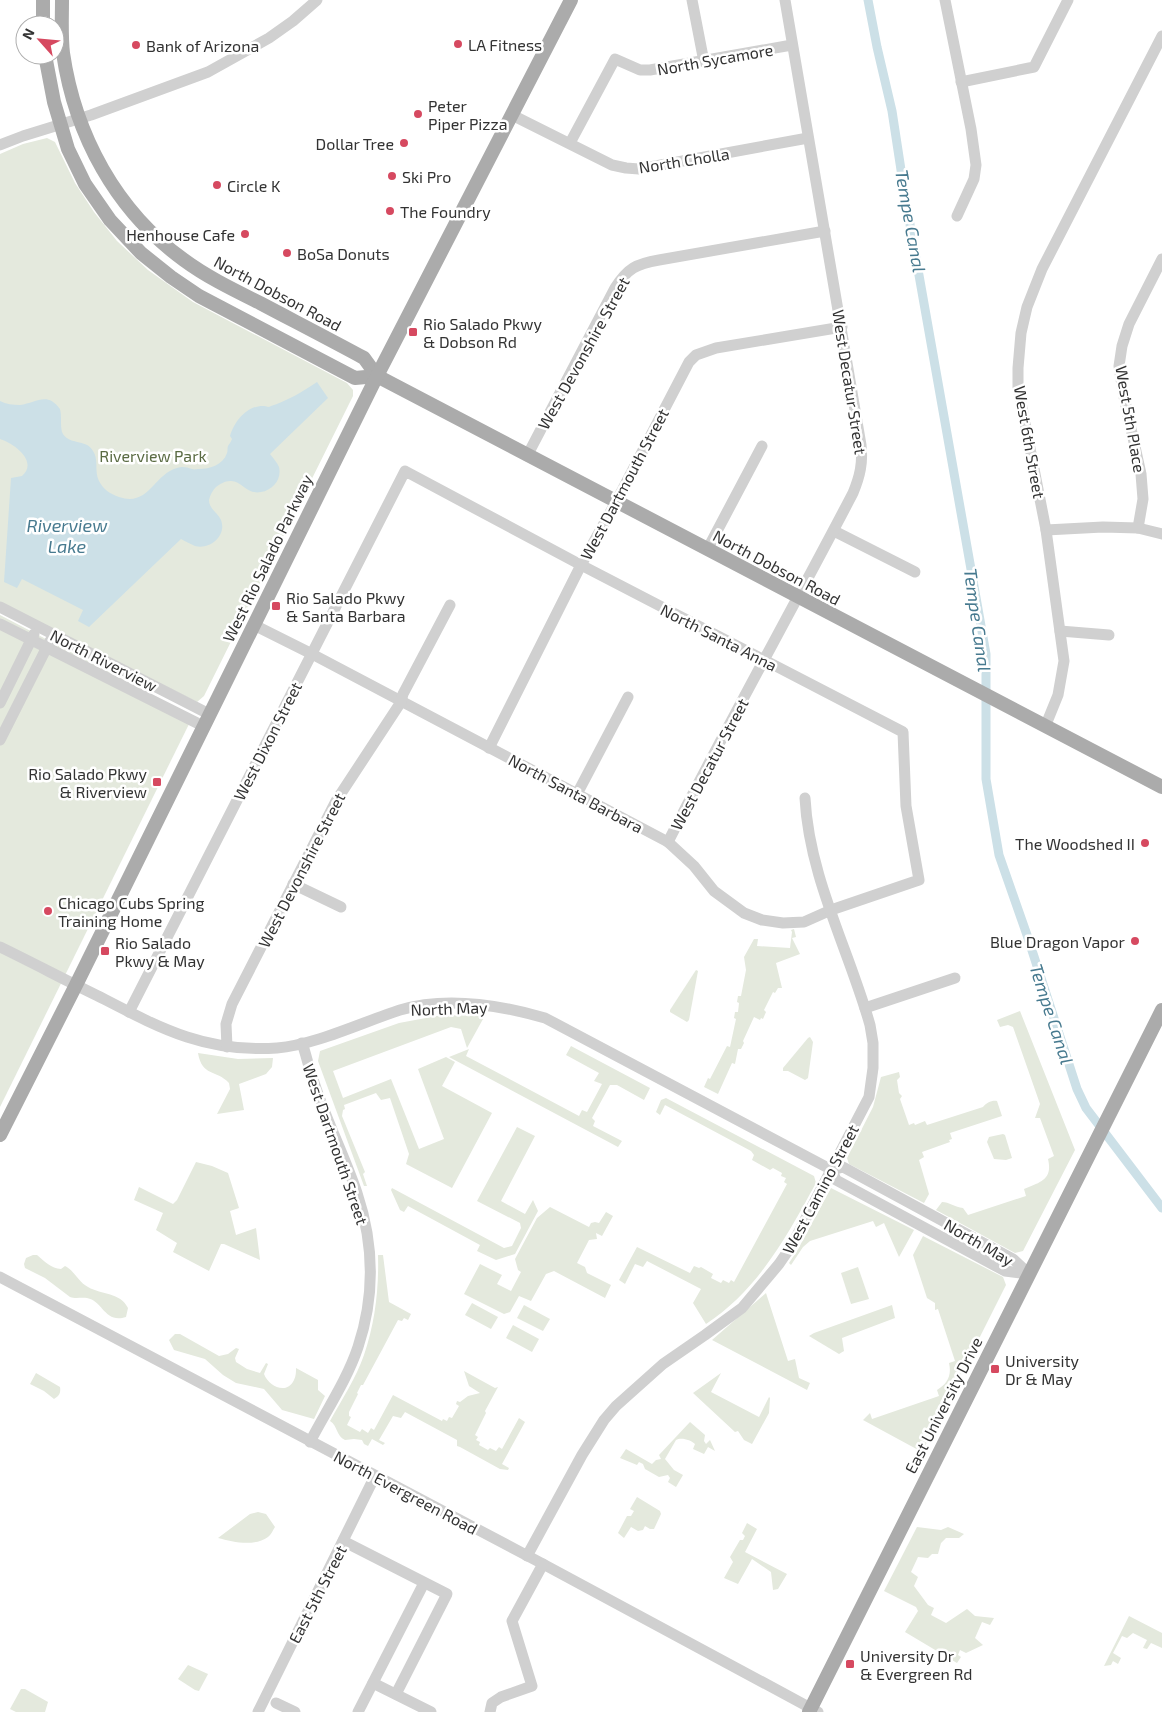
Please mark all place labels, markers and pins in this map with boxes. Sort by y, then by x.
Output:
place label: LA Fitness [468,35,542,54]
place label: Bank of Arizona [146,36,259,55]
marker: LA Fitness [452,38,464,50]
marker: Bank of Arizona [130,39,142,51]
place label: Peter Piper Pizza [428,96,507,133]
marker: Peter Piper Pizza [412,108,424,120]
place label: Dollar Tree [316,134,394,153]
marker: Dollar Tree [398,137,410,149]
place label: Ski Pro [402,167,451,186]
marker: Ski Pro [386,170,398,182]
place label: Circle K [227,176,281,195]
marker: Circle K [211,179,223,191]
place label: The Foundry [400,202,491,221]
marker: The Foundry [384,205,396,217]
place label: Henhouse Cafe [126,225,235,244]
marker: Henhouse Cafe [239,228,251,240]
place label: BoSa Donuts [297,244,390,263]
marker: BoSa Donuts [281,247,293,259]
place label: Rio Salado Pkwy & Dobson Rd [423,314,542,351]
marker: Rio Salado Pkwy & Dobson Rd [407,326,419,338]
place label: Rio Salado Pkwy & Santa Barbara [286,588,406,625]
marker: Rio Salado Pkwy & Santa Barbara [270,600,282,612]
place label: Rio Salado Pkwy & Riverview [28,764,148,801]
marker: Rio Salado Pkwy & Riverview [151,776,163,788]
place label: The Woodshed II [1015,834,1135,853]
marker: The Woodshed II [1139,837,1151,849]
place label: Chicago Cubs Spring Training Home [58,893,205,930]
marker: Chicago Cubs Spring Training Home [42,905,54,917]
place label: Blue Dragon Vapor [990,932,1126,951]
place label: Rio Salado Pkwy & May [115,933,205,970]
marker: Blue Dragon Vapor [1129,935,1141,947]
marker: Rio Salado Pkwy & May [99,945,111,957]
place label: University Dr & May [1005,1351,1080,1388]
marker: University Dr & May [989,1363,1001,1375]
place label: University Dr & Evergreen Rd [860,1646,972,1683]
marker: University Dr & Evergreen Rd [844,1658,856,1670]

